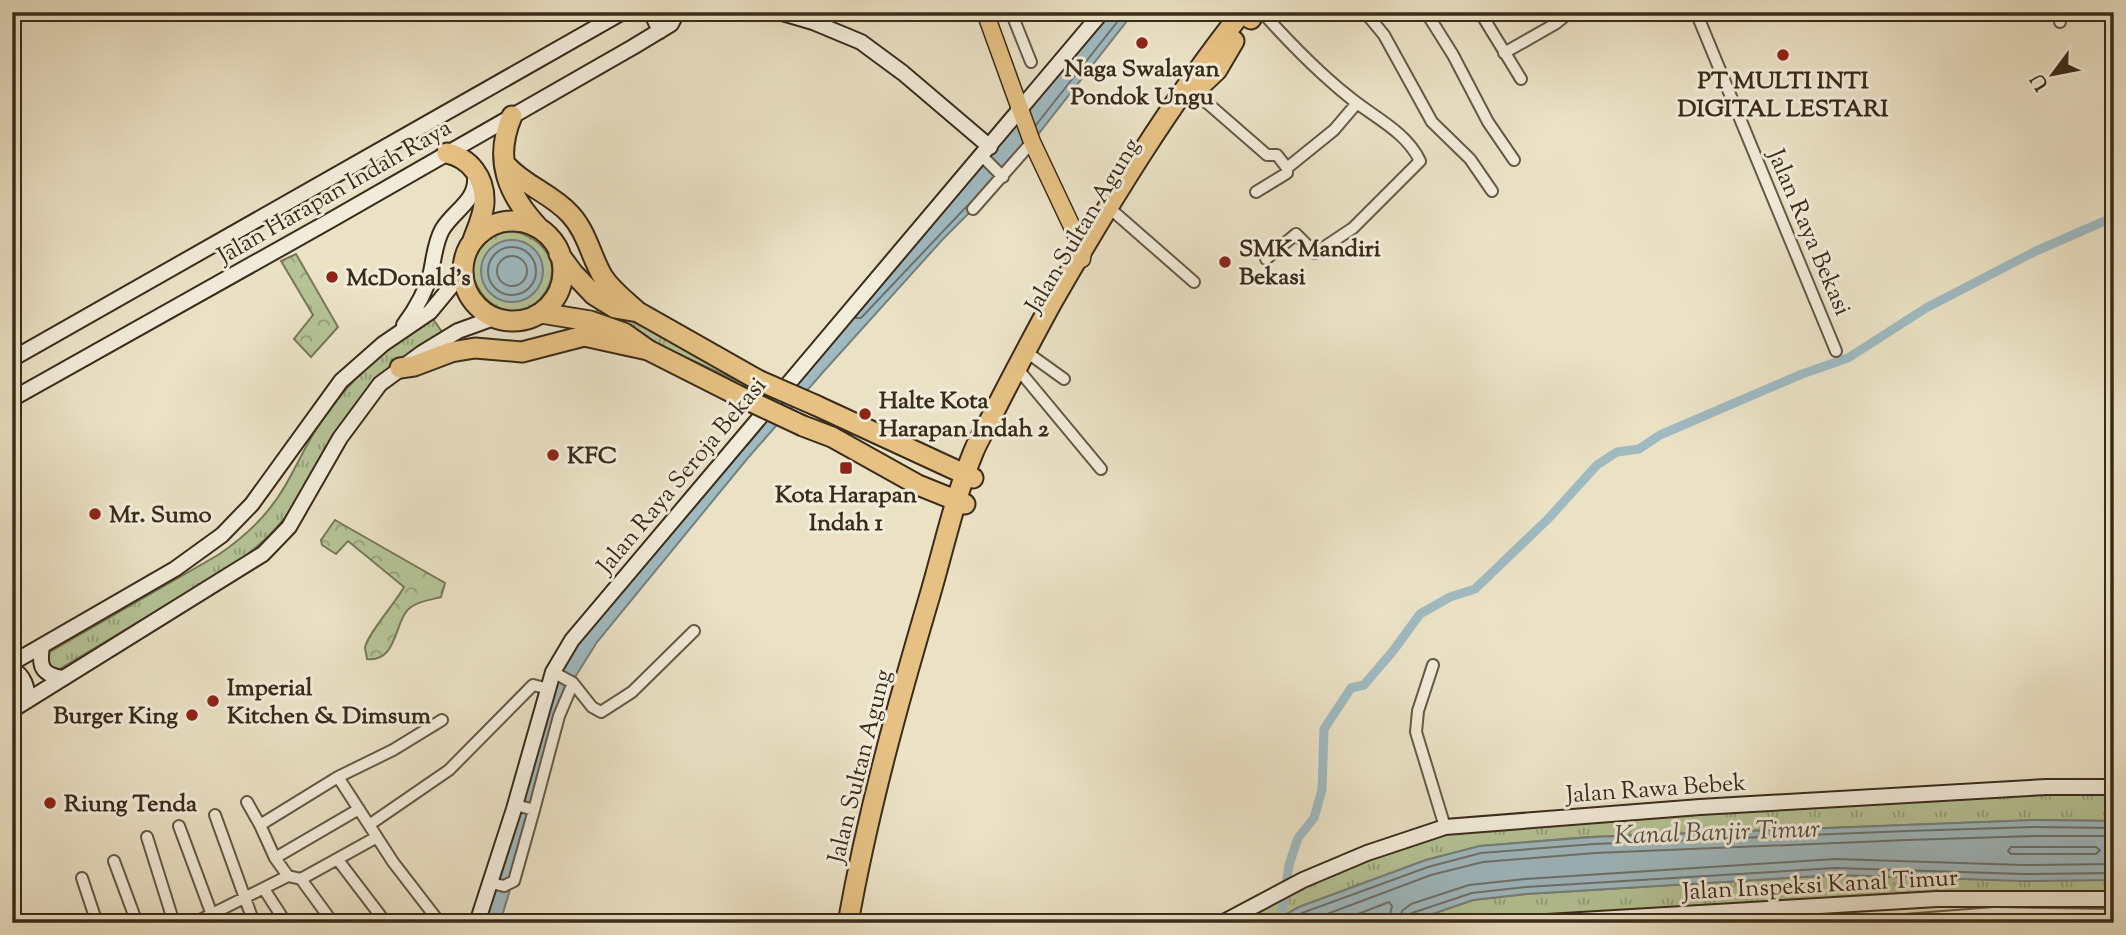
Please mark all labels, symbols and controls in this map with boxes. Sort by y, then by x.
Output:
marker: Naga Swalayan Pondok Ungu [1134,35,1150,51]
north arrow [2018,38,2088,108]
marker: PT MULTI INTI DIGITAL LESTARI [1775,47,1791,63]
place label: Naga Swalayan Pondok Ungu [1064,53,1221,115]
place label: PT MULTI INTI DIGITAL LESTARI [1678,65,1889,127]
text: U [2025,68,2056,95]
street label: Jalan Harapan Indah Raya [210,112,458,275]
street label: Jalan Sultan Agung [1017,132,1150,322]
street label: Jalan Raya Bekasi [1757,142,1859,321]
place label: SMK Mandiri Bekasi [1239,233,1381,295]
marker: SMK Mandiri Bekasi [1217,254,1233,270]
place label: McDonald's [346,262,471,296]
marker: McDonald's [324,269,340,285]
street label: Jalan Raya Seroja Bekasi [589,370,775,584]
place label: Halte Kota Harapan Indah 2 [879,385,1050,447]
marker: Halte Kota Harapan Indah 2 [857,406,873,422]
place label: KFC [567,440,617,474]
marker: KFC [545,447,561,463]
marker: Kota Harapan Indah 1 [838,460,854,476]
place label: Kota Harapan Indah 1 [775,479,918,541]
place label: Mr. Sumo [109,499,212,533]
marker: Mr. Sumo [87,506,103,522]
street label: Jalan Sultan Agung [820,666,902,869]
place label: Imperial Kitchen & Dimsum [227,672,431,734]
marker: Imperial Kitchen & Dimsum [205,693,221,709]
place label: Burger King [53,700,178,734]
marker: Burger King [184,707,200,723]
street label: Jalan Rawa Bebek [1563,767,1747,813]
place label: Riung Tenda [64,788,198,822]
marker: Riung Tenda [42,795,58,811]
water label: Kanal Banjir Timur [1614,811,1821,856]
street label: Jalan Inspeksi Kanal Timur [1679,862,1959,910]

